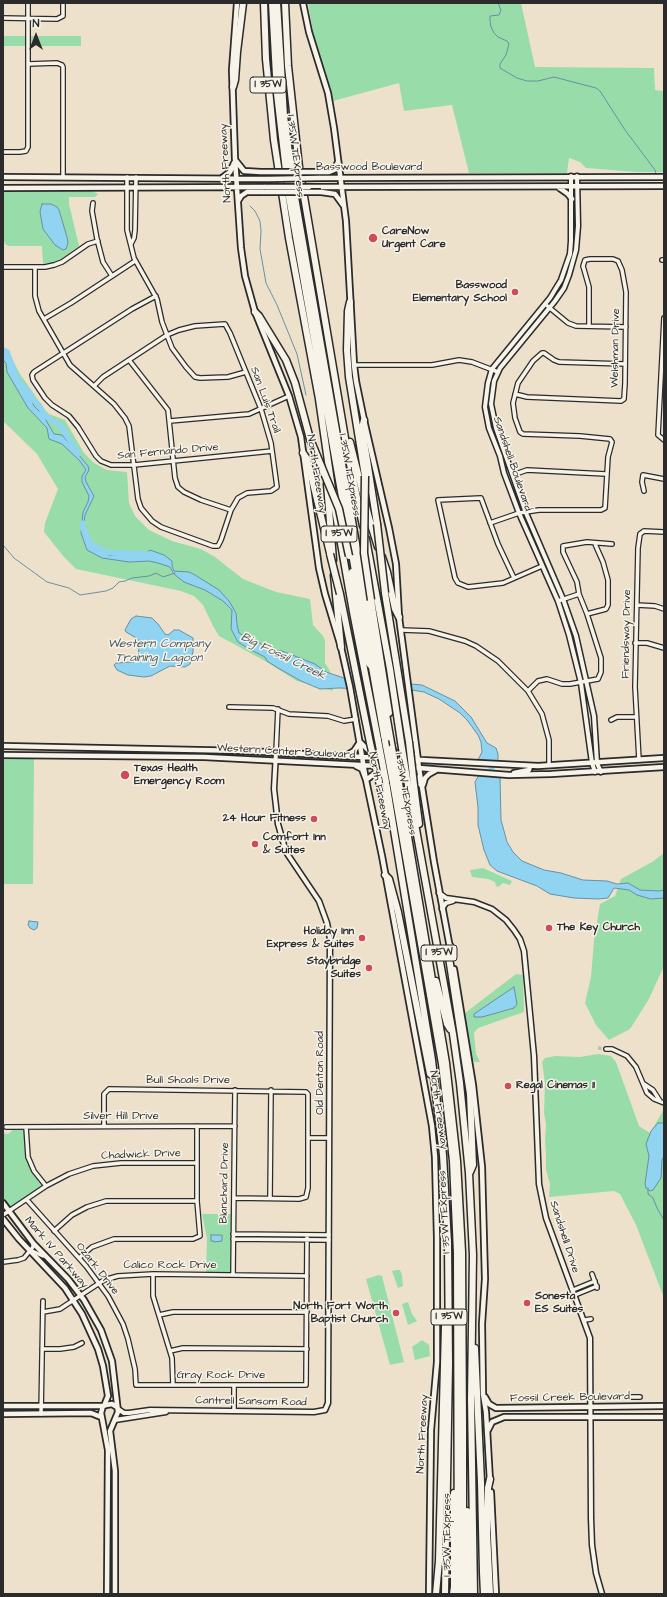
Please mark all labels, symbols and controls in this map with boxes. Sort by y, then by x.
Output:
north arrow [16,16,56,56]
text: N [33,16,39,31]
road number: I 35W [250,77,286,93]
street label: I 35W TEXpress [283,114,307,198]
street label: North Freeway [217,123,235,203]
street label: Basswood Boulevard [316,161,422,175]
place label: CareNow Urgent Care [382,225,446,251]
marker: CareNow Urgent Care [367,232,379,244]
place label: Basswood Elementary School [413,279,507,305]
marker: Basswood Elementary School [510,287,520,297]
street label: Welshman Drive [609,308,623,388]
street label: San Luis Trail [247,365,283,435]
street label: Sandshell Boulevard [490,415,534,513]
street label: I 35W TEXpress [335,433,363,517]
street label: North Freeway [303,434,329,514]
street label: San Fernando Drive [117,441,219,463]
road number: I 35W [321,526,357,542]
street label: Friendsway Drive [620,589,634,679]
water label: Big Fossil Creek [238,630,328,684]
water label: Western Company Training Lagoon [108,637,210,665]
street label: Western Center Boulevard [216,742,356,762]
street label: North Freeway [365,751,393,831]
street label: I 35W TEXpress [391,752,419,836]
place label: Texas Health Emergency Room [134,762,224,788]
marker: Texas Health Emergency Room [119,769,131,781]
place label: 24 Hour Fitness [223,812,306,826]
marker: 24 Hour Fitness [309,814,319,824]
place label: Comfort Inn & Suites [263,831,326,857]
marker: Comfort Inn & Suites [250,839,260,849]
place label: The Key Church [557,921,640,935]
marker: The Key Church [544,923,554,933]
place label: Holiday Inn Express & Suites [267,925,354,951]
marker: Holiday Inn Express & Suites [357,933,367,943]
road number: I 35W [421,945,457,961]
place label: Staybridge Suites [307,955,361,981]
marker: Staybridge Suites [364,963,374,973]
street label: Old Denton Road [314,1031,328,1115]
street label: North Freeway [426,1070,450,1150]
street label: Bull Shoals Drive [146,1074,230,1088]
place label: Regal Cinemas 11 [516,1079,595,1093]
marker: Regal Cinemas 11 [503,1081,513,1091]
street label: Silver Hill Drive [83,1110,159,1124]
street label: Blanchard Drive [218,1142,232,1224]
street label: Chadwick Drive [101,1147,181,1163]
street label: I 35W TEXpress [436,1170,454,1254]
street label: Sandshell Drive [546,1199,582,1275]
street label: Mark IV Parkway [21,1214,91,1292]
street label: Ozark Drive [73,1240,121,1298]
street label: Calico Rock Drive [123,1259,217,1273]
place label: Sonesta ES Suites [535,1290,583,1316]
marker: Sonesta ES Suites [522,1298,532,1308]
place label: North Fort Worth Baptist Church [293,1300,388,1326]
marker: North Fort Worth Baptist Church [391,1308,401,1318]
road number: I 35W [431,1309,467,1325]
street label: Gray Rock Drive [177,1369,265,1383]
street label: Fossil Creek Boulevard [510,1390,630,1406]
street label: Cantrell Sansom Road [195,1394,307,1410]
street label: North Freeway [414,1394,432,1474]
street label: I 35W TEXpress [441,1493,455,1577]

